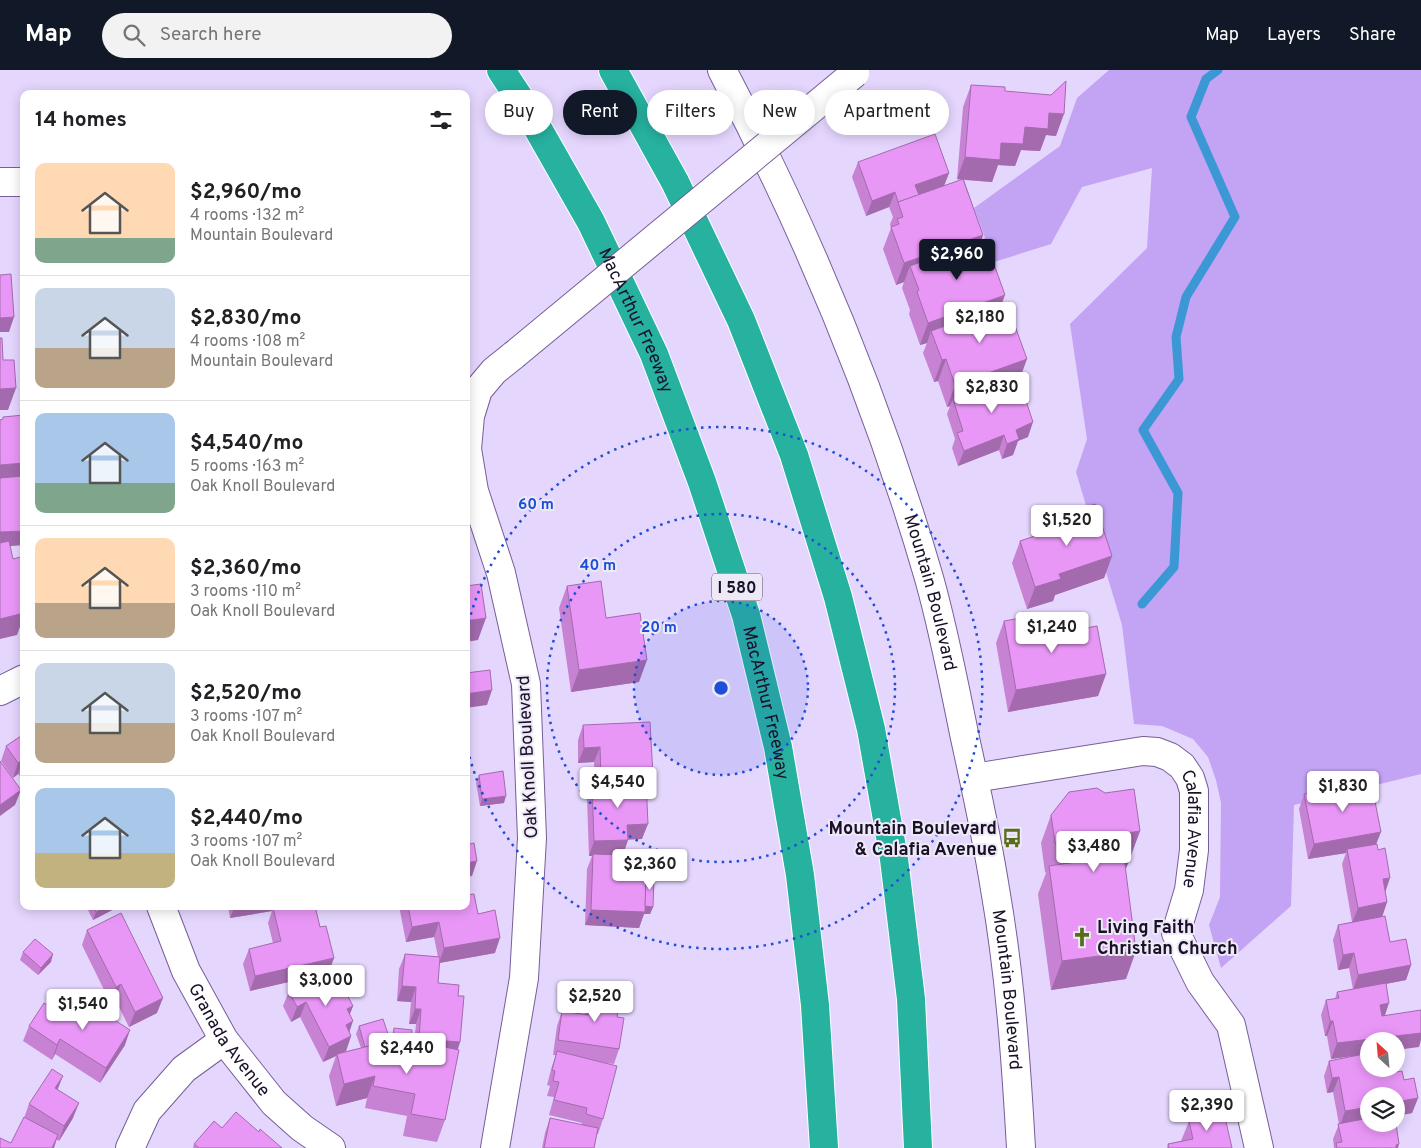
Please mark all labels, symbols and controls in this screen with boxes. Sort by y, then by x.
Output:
search box [102,13,452,58]
text: Map [25,20,72,50]
icon: search [120,21,148,49]
text: Search here [160,23,261,47]
text: Map [1205,24,1239,47]
text: Layers [1267,24,1321,47]
text: Share [1349,24,1396,47]
chip: Buy [485,90,553,135]
chip: Rent [563,90,637,135]
chip: Filters [647,90,734,135]
chip: New [744,90,815,135]
chip: Apartment [825,90,949,135]
icon: filters [427,106,455,134]
text: 14 homes [35,107,127,134]
text: $2,960/mo [190,179,302,206]
icon: home [75,183,135,243]
text: 4 rooms · 132 m² [190,206,304,226]
text: Mountain Boulevard [190,226,333,246]
pin: $2,960 [916,238,998,281]
street label: MacArthur Freeway [592,245,678,396]
text: $2,960 [930,245,984,265]
pin: $2,180 [939,302,1021,344]
text: $2,830/mo [190,305,301,332]
icon: home [75,308,135,368]
text: $2,180 [955,308,1005,328]
text: 4 rooms · 108 m² [190,332,305,352]
text: Mountain Boulevard [190,352,333,372]
pin: $2,830 [951,372,1033,414]
text: $2,830 [965,378,1019,398]
text: $4,540/mo [190,430,303,457]
icon: home [75,433,135,493]
text: 5 rooms · 163 m² [190,457,304,477]
text: Oak Knoll Boulevard [190,477,335,497]
text: 60 m [518,496,554,515]
pin: $1,520 [1026,504,1108,547]
text: $1,520 [1042,511,1092,531]
street label: Mountain Boulevard [897,512,961,673]
text: $2,360/mo [190,555,301,582]
text: 40 m [580,557,616,576]
icon: home [75,558,135,618]
road number: I 580 [712,574,762,600]
text: 3 rooms · 110 m² [190,582,301,602]
text: Oak Knoll Boulevard [190,602,335,622]
pin: $1,240 [1011,612,1093,654]
text: $1,240 [1027,618,1077,638]
text: 20 m [641,619,677,638]
street label: MacArthur Freeway [736,624,793,782]
street label: Oak Knoll Boulevard [513,675,544,839]
centre of rings [712,679,730,697]
text: $2,520/mo [190,680,302,707]
icon: home [75,683,135,743]
text: 3 rooms · 107 m² [190,707,302,727]
text: Oak Knoll Boulevard [190,727,335,747]
pin: $4,540 [577,766,659,809]
street label: Calafia Avenue [1175,766,1204,889]
pin: $1,830 [1302,770,1384,813]
text: $4,540 [591,773,645,793]
text: $1,830 [1318,777,1368,797]
text: $2,440/mo [190,805,303,832]
icon: home [75,808,135,868]
place label: Mountain Boulevard & Calafia Avenue [828,818,997,862]
bus stop icon: Mountain Boulevard & Calafia Avenue [1001,827,1023,849]
pin: $3,480 [1053,830,1135,873]
text: 3 rooms · 107 m² [190,832,302,852]
text: $3,480 [1067,837,1121,857]
pin: $2,360 [609,848,691,891]
text: Oak Knoll Boulevard [190,852,335,872]
text: $2,360 [623,855,677,875]
street label: Mountain Boulevard [986,908,1026,1071]
place label: Living Faith Christian Church [1097,917,1238,961]
church icon: Living Faith Christian Church [1071,926,1093,948]
pin: $3,000 [285,964,367,1007]
text: $3,000 [299,971,353,991]
street label: Granada Avenue [182,980,274,1102]
pin: $2,520 [554,980,636,1023]
text: $2,520 [568,987,622,1007]
pin: $1,540 [42,988,124,1031]
text: $1,540 [57,995,109,1015]
pin: $2,440 [366,1032,448,1075]
north arrow [1360,1032,1405,1078]
map controls [1360,1032,1405,1132]
text: $2,440 [380,1039,434,1059]
button: layers [1360,1087,1405,1132]
pin: $2,390 [1166,1090,1248,1132]
text: $2,390 [1180,1096,1234,1116]

